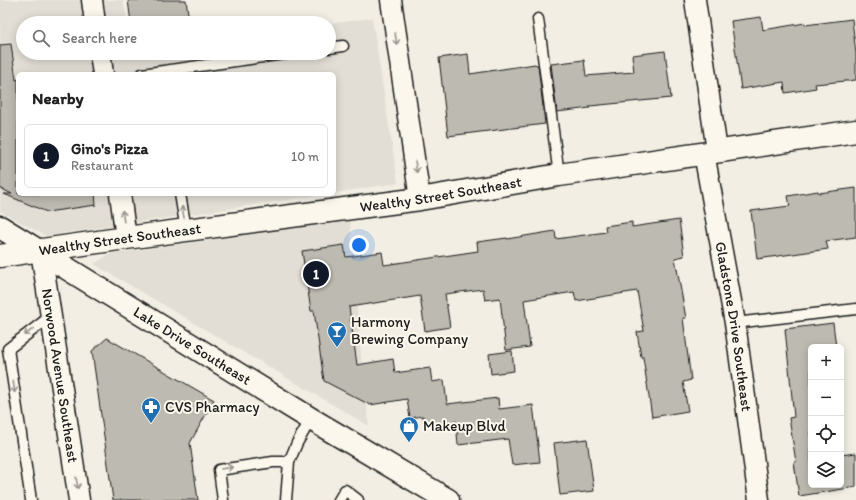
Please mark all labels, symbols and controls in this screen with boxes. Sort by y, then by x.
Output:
search box [16,16,336,60]
icon: search [30,27,52,49]
text: Search here [62,29,137,47]
one-way arrow [392,32,400,45]
text: Nearby [32,88,84,108]
text: Gino's Pizza [71,140,148,158]
text: 1 [43,149,49,164]
text: 10 m [291,149,319,164]
text: Restaurant [71,158,133,173]
one-way arrow [412,160,420,173]
street label: Wealthy Street Southeast [359,173,523,216]
one-way arrow [178,206,186,219]
one-way arrow [119,210,127,223]
street label: Wealthy Street Southeast [37,219,202,259]
your location [349,235,369,255]
street label: Gladstone Drive Southeast [711,240,756,413]
pin: 1 [303,259,329,289]
street label: Norwood Avenue Southeast [38,287,82,464]
street label: Lake Drive Southeast [130,303,255,389]
place label: Harmony Brewing Company [351,313,468,348]
bar icon: Harmony Brewing Company [326,320,348,348]
one-way arrow [24,328,35,337]
map controls [808,344,844,488]
button: + [808,344,844,380]
one-way arrow [10,380,18,393]
button: − [808,380,844,416]
pharmacy icon: CVS Pharmacy [140,396,162,424]
place label: CVS Pharmacy [165,398,259,416]
shop icon: Makeup Blvd [398,415,420,443]
button: locate [808,416,844,452]
place label: Makeup Blvd [423,417,506,435]
button: layers [808,452,844,488]
one-way arrow [220,464,233,472]
one-way arrow [73,476,81,489]

